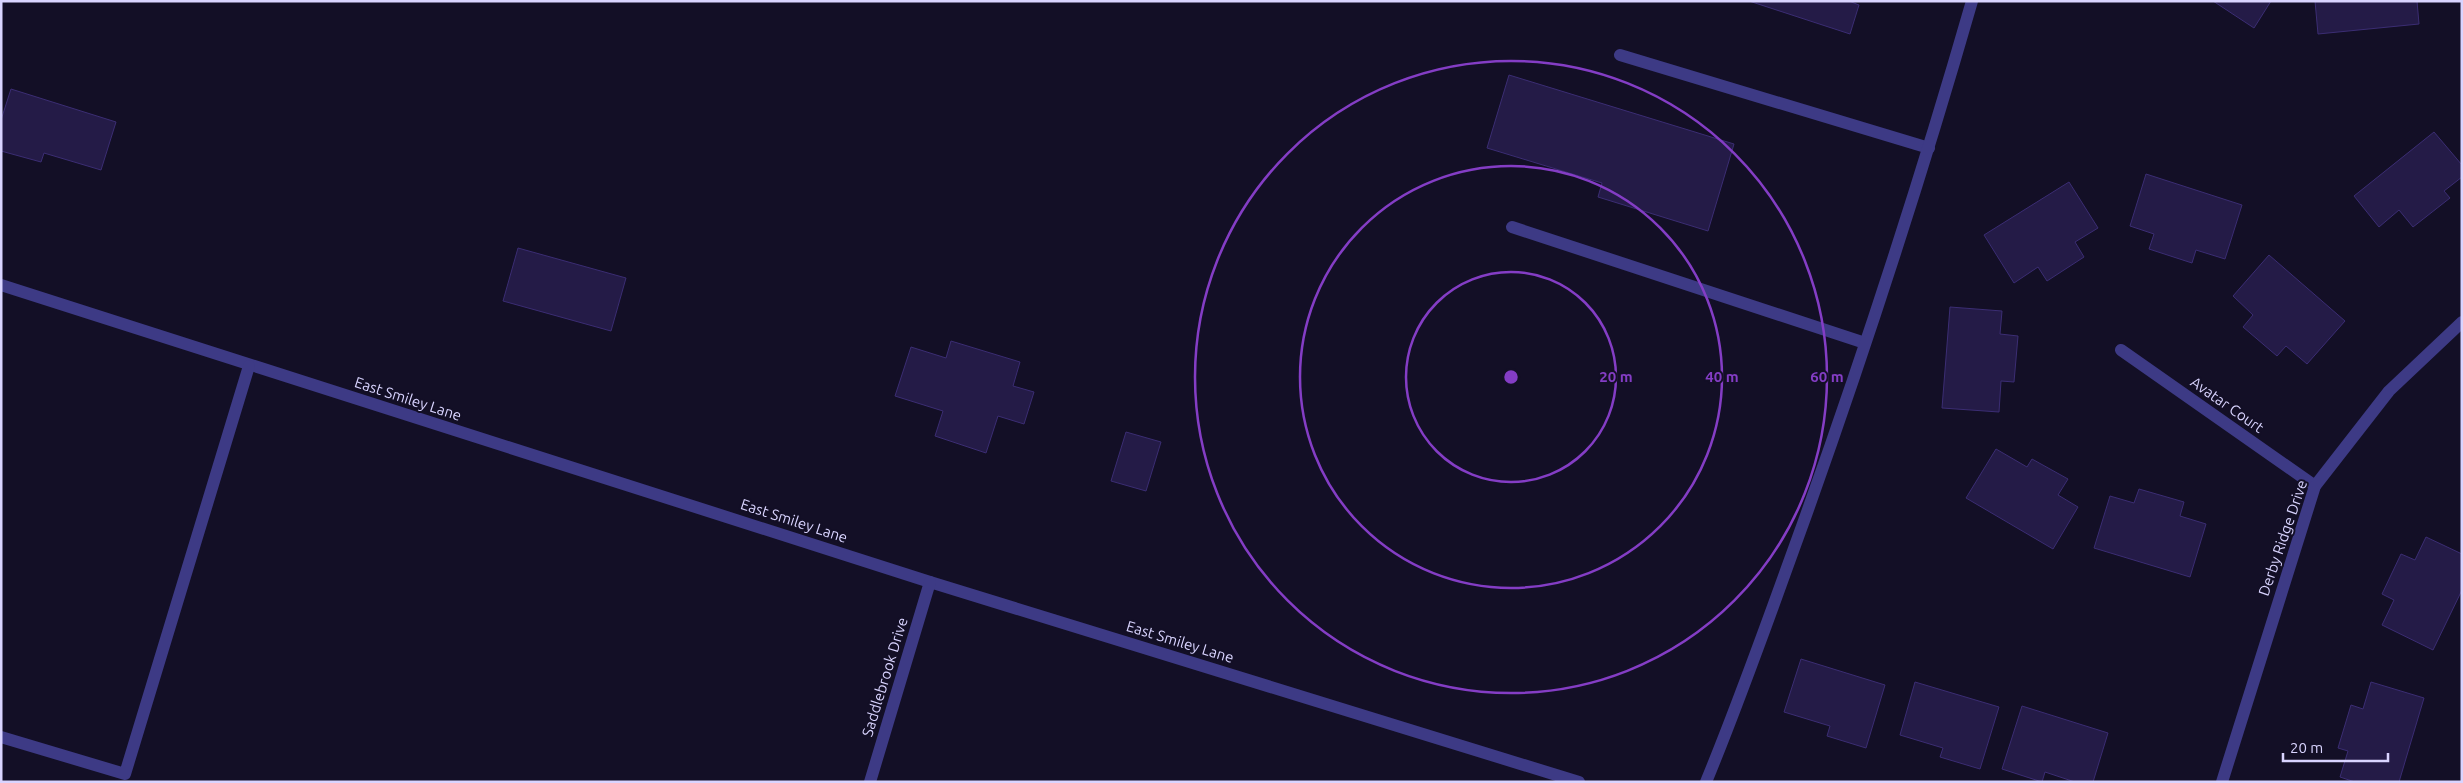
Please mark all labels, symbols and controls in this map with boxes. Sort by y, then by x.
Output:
centre of rings [1502,368,1520,386]
text: 20 m [1599,368,1633,385]
text: 40 m [1705,368,1739,385]
text: 60 m [1810,368,1844,385]
street label: East Smiley Lane [353,373,464,424]
street label: Avatar Court [2187,373,2267,436]
street label: Derby Ridge Drive [2255,478,2310,598]
street label: East Smiley Lane [739,495,850,546]
street label: Saddlebrook Drive [858,615,911,739]
street label: East Smiley Lane [1124,617,1236,666]
scale bar [2283,730,2388,762]
text: 20 m [2290,739,2323,756]

